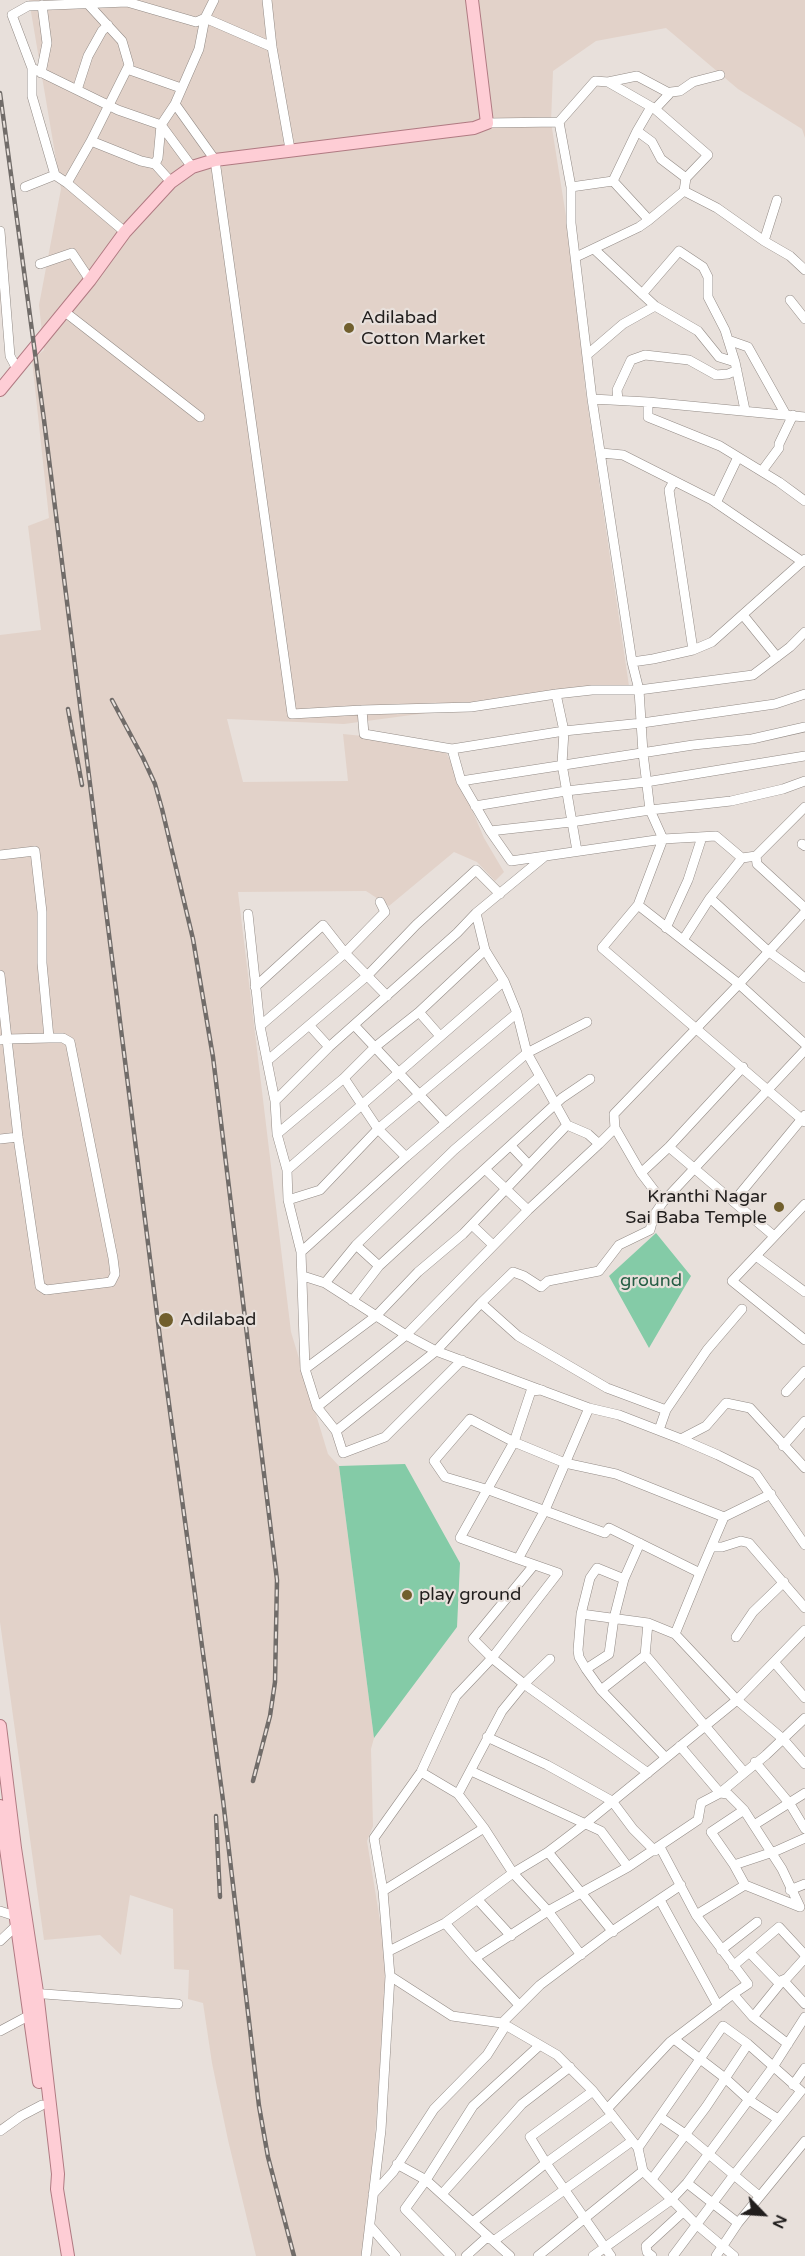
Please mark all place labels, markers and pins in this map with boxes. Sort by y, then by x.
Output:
place label: Adilabad Cotton Market [361,307,485,350]
marker: Adilabad Cotton Market [342,321,356,335]
place label: Kranthi Nagar Sai Baba Temple [625,1186,767,1228]
marker: Kranthi Nagar Sai Baba Temple [772,1200,786,1214]
place label: Adilabad [180,1309,256,1331]
marker: Adilabad [157,1311,175,1329]
place label: play ground [419,1584,521,1606]
marker: play ground [400,1588,414,1602]

